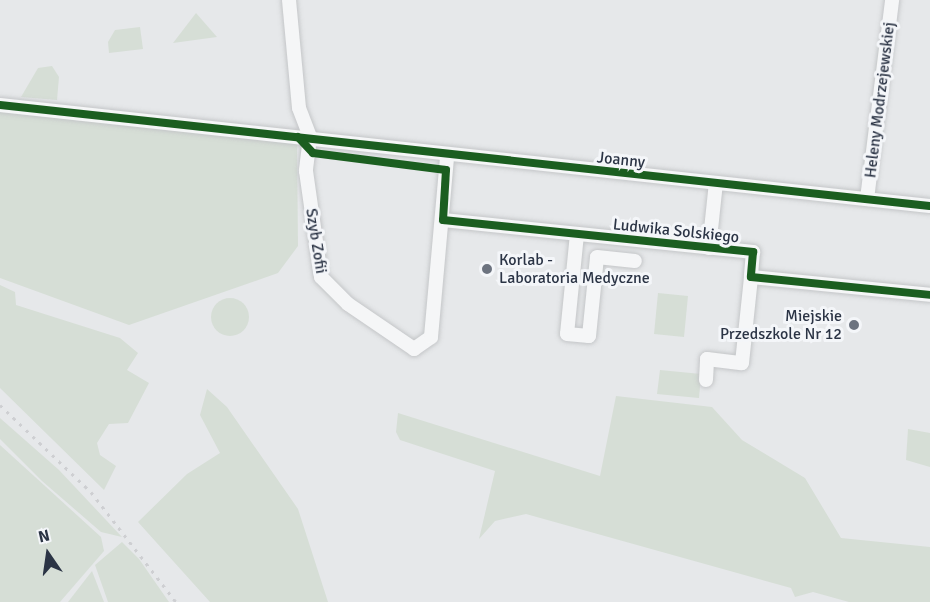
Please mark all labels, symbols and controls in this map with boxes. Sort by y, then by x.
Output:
street label: Heleny Modrzejewskiej [861,21,899,179]
street label: Joanny [596,148,646,172]
street label: Szyb Zofii [301,207,331,275]
street label: Ludwika Solskiego [612,215,740,247]
place label: Korlab - Laboratoria Medyczne [499,250,650,288]
marker: Korlab - Laboratoria Medyczne [480,262,494,276]
place label: Miejskie Przedszkole Nr 12 [720,306,842,344]
marker: Miejskie Przedszkole Nr 12 [847,318,861,332]
north arrow [18,524,78,584]
text: N [36,525,52,547]

